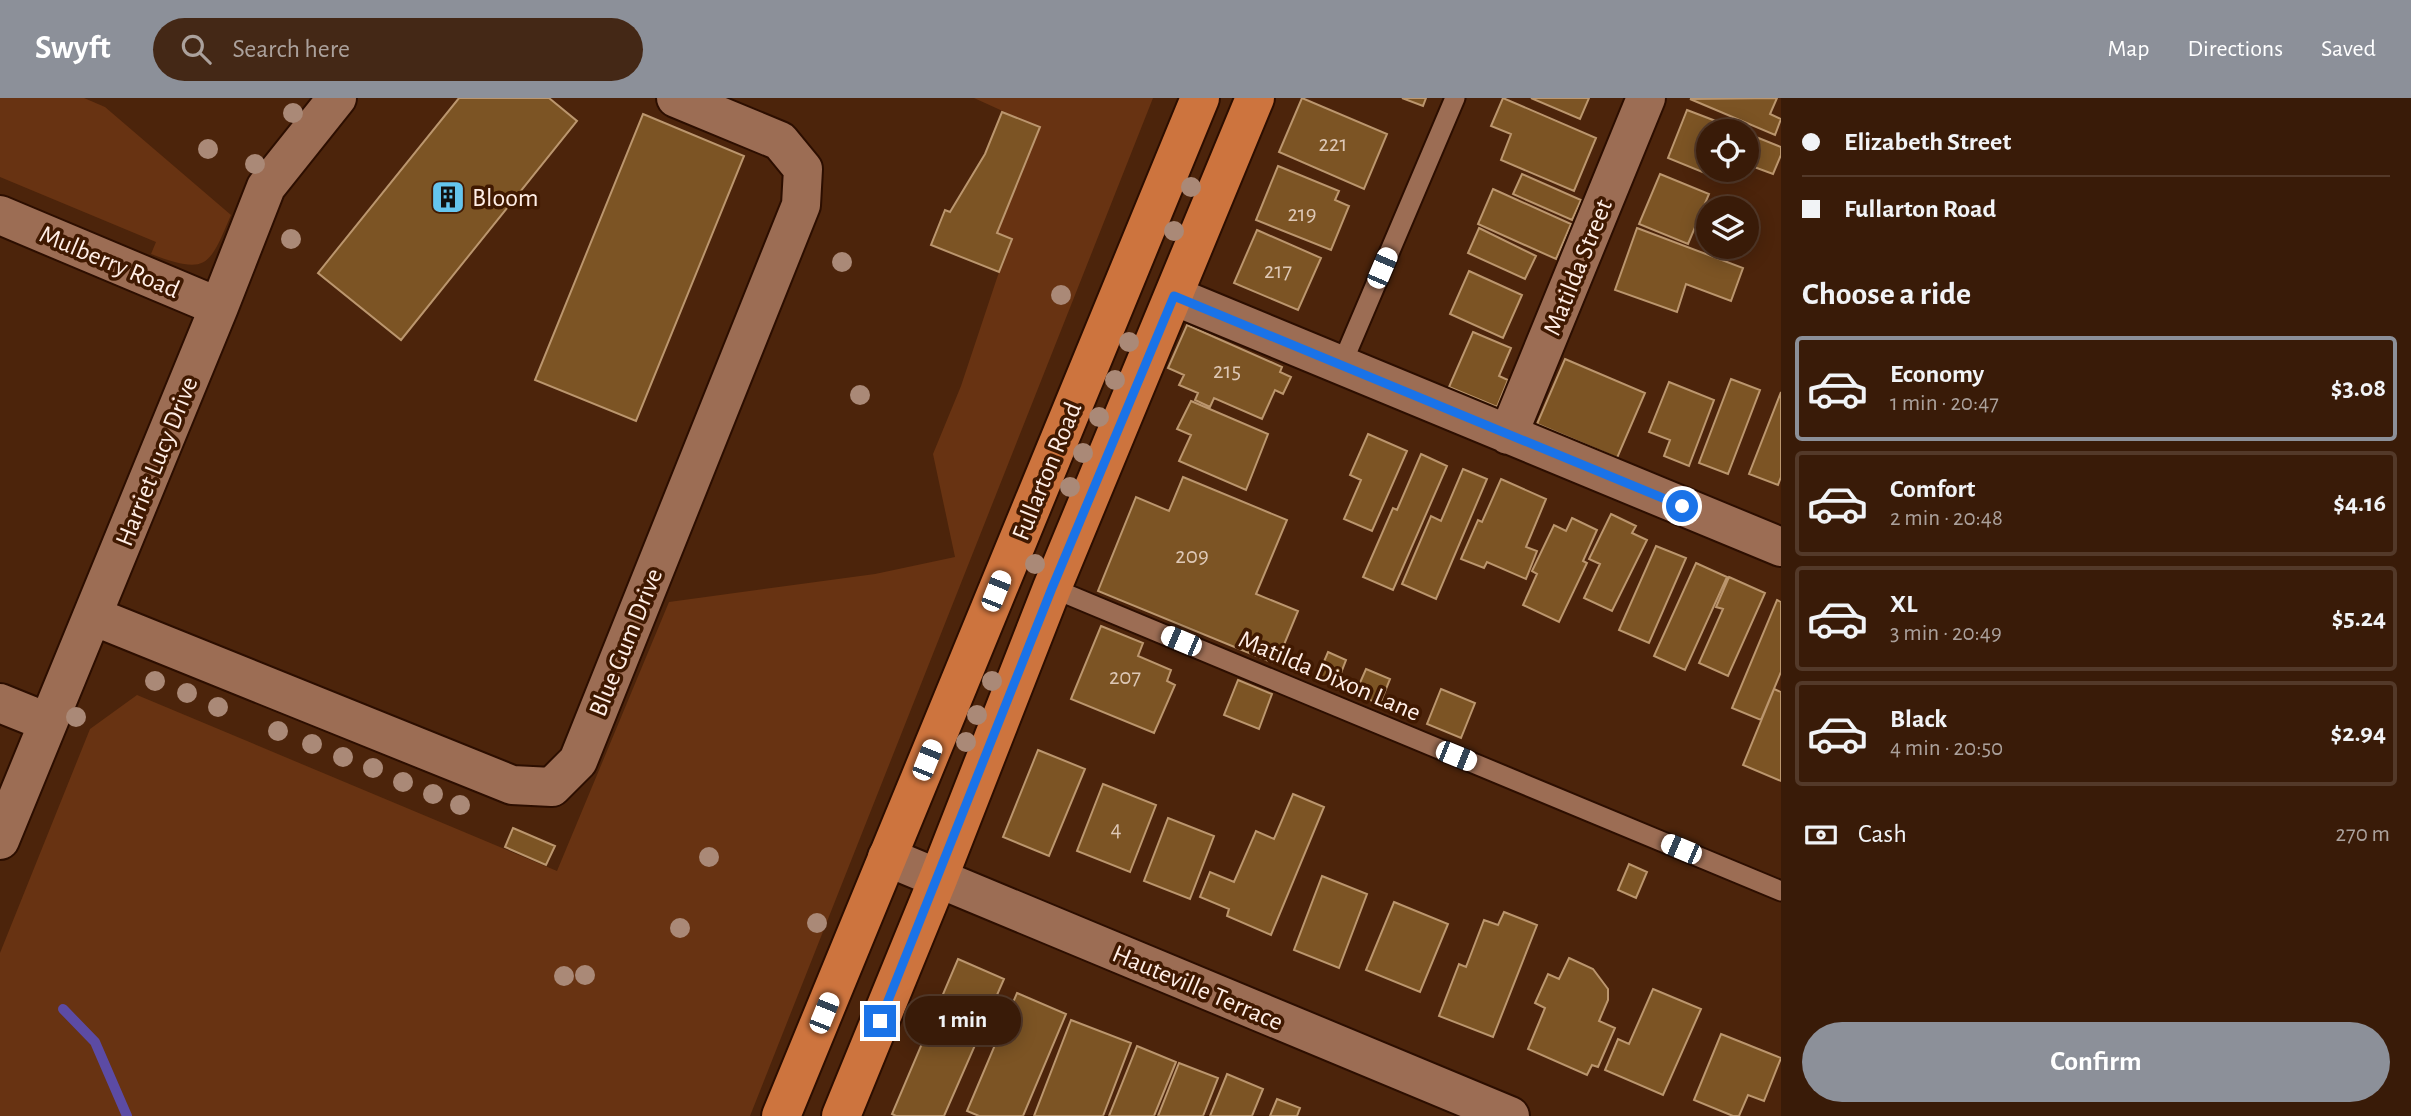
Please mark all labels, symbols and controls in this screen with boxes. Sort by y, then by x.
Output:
search box [153,18,643,81]
icon: search [177,30,215,68]
text: Swyft [35,32,111,65]
text: Search here [233,36,350,62]
text: Map [2107,37,2149,61]
text: Directions [2187,37,2283,61]
text: Saved [2321,37,2376,61]
map controls [1696,119,1759,259]
button: locate [1696,119,1759,182]
text: Elizabeth Street [1844,129,2011,155]
house number: 221 [1319,133,1347,156]
building icon: Bloom [429,178,467,216]
place label: Bloom [472,185,538,211]
street label: Matilda Street [1539,196,1617,339]
button: layers [1696,196,1759,259]
text: Fullarton Road [1844,196,1996,222]
house number: 219 [1287,203,1317,226]
street label: Mulberry Road [36,221,183,303]
car [1365,245,1400,291]
house number: 217 [1264,260,1292,283]
text: Choose a ride [1802,278,1971,310]
icon: car [1806,357,1869,420]
house number: 215 [1213,360,1241,383]
text: Economy [1890,361,1984,387]
street label: Harriet Lucy Drive [111,373,203,550]
text: $3.08 [2331,375,2386,401]
text: 1 min · 20:47 [1890,392,1999,415]
street label: Fullarton Road [1007,399,1086,544]
icon: car [1806,472,1869,535]
text: Comfort [1890,476,1975,502]
route start [1666,490,1698,522]
text: $4.16 [2333,490,2386,516]
text: 2 min · 20:48 [1890,507,2003,530]
house number: 209 [1175,545,1209,568]
street label: Blue Gum Drive [584,565,667,720]
car [979,568,1014,614]
icon: car [1806,587,1869,650]
text: XL [1890,591,1917,617]
text: $5.24 [2332,605,2386,631]
text: 3 min · 20:49 [1890,622,2002,645]
car [1158,623,1205,659]
street label: Matilda Dixon Lane [1235,626,1425,726]
house number: 207 [1109,666,1141,689]
icon: car [1806,702,1869,765]
text: Black [1890,706,1947,732]
text: $2.94 [2330,720,2386,746]
car [910,737,945,783]
text: 4 min · 20:50 [1890,737,2003,760]
car [1433,738,1480,774]
icon: cash [1802,816,1840,854]
house number: 4 [1110,818,1122,841]
text: Cash [1858,821,1907,847]
text: 270 m [2336,823,2390,846]
car [1658,831,1705,867]
street label: Hauteville Terrace [1109,940,1287,1036]
car [807,990,842,1036]
callout: 1 min [904,996,1020,1046]
route end [864,1005,896,1037]
text: 1 min [939,1009,987,1032]
button: Confirm [1802,1022,2390,1102]

